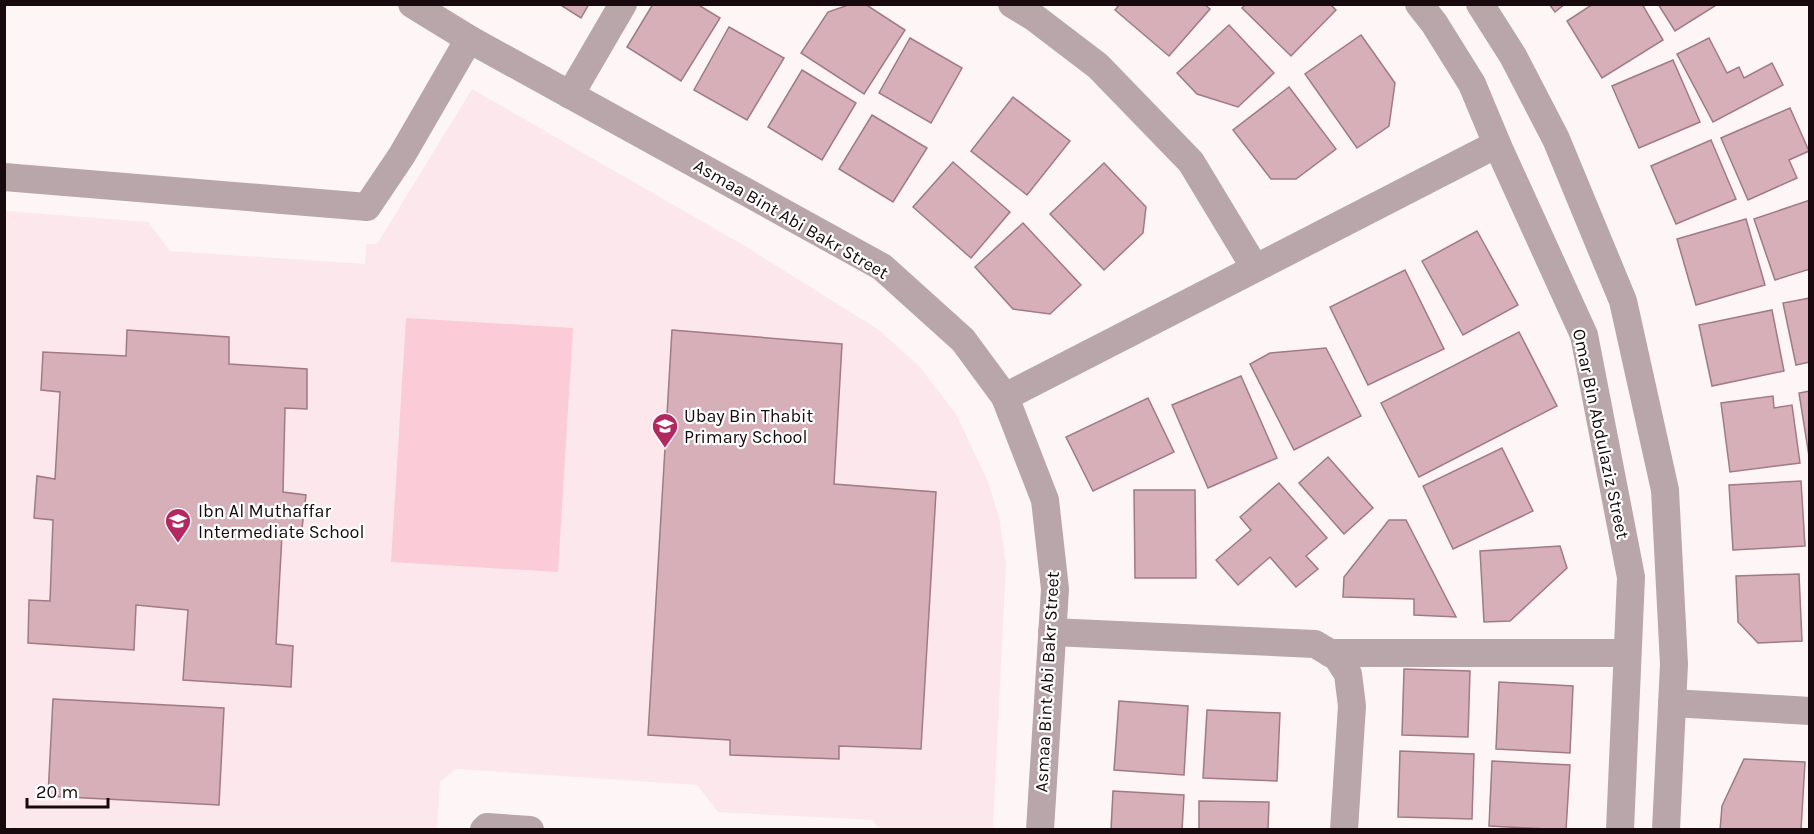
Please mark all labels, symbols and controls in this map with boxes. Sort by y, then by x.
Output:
street label: Asmaa Bint Abi Bakr Street [690,154,893,284]
street label: Omar Bin Abdulaziz Street [1568,327,1634,541]
place label: Ubay Bin Thabit Primary School [684,405,813,448]
school or university icon: Ubay Bin Thabit Primary School [650,411,680,449]
place label: Ibn Al Muthaffar Intermediate School [198,500,364,543]
school or university icon: Ibn Al Muthaffar Intermediate School [163,506,193,544]
street label: Asmaa Bint Abi Bakr Street [1030,571,1064,793]
scale bar [27,771,108,809]
text: 20 m [36,781,78,803]

